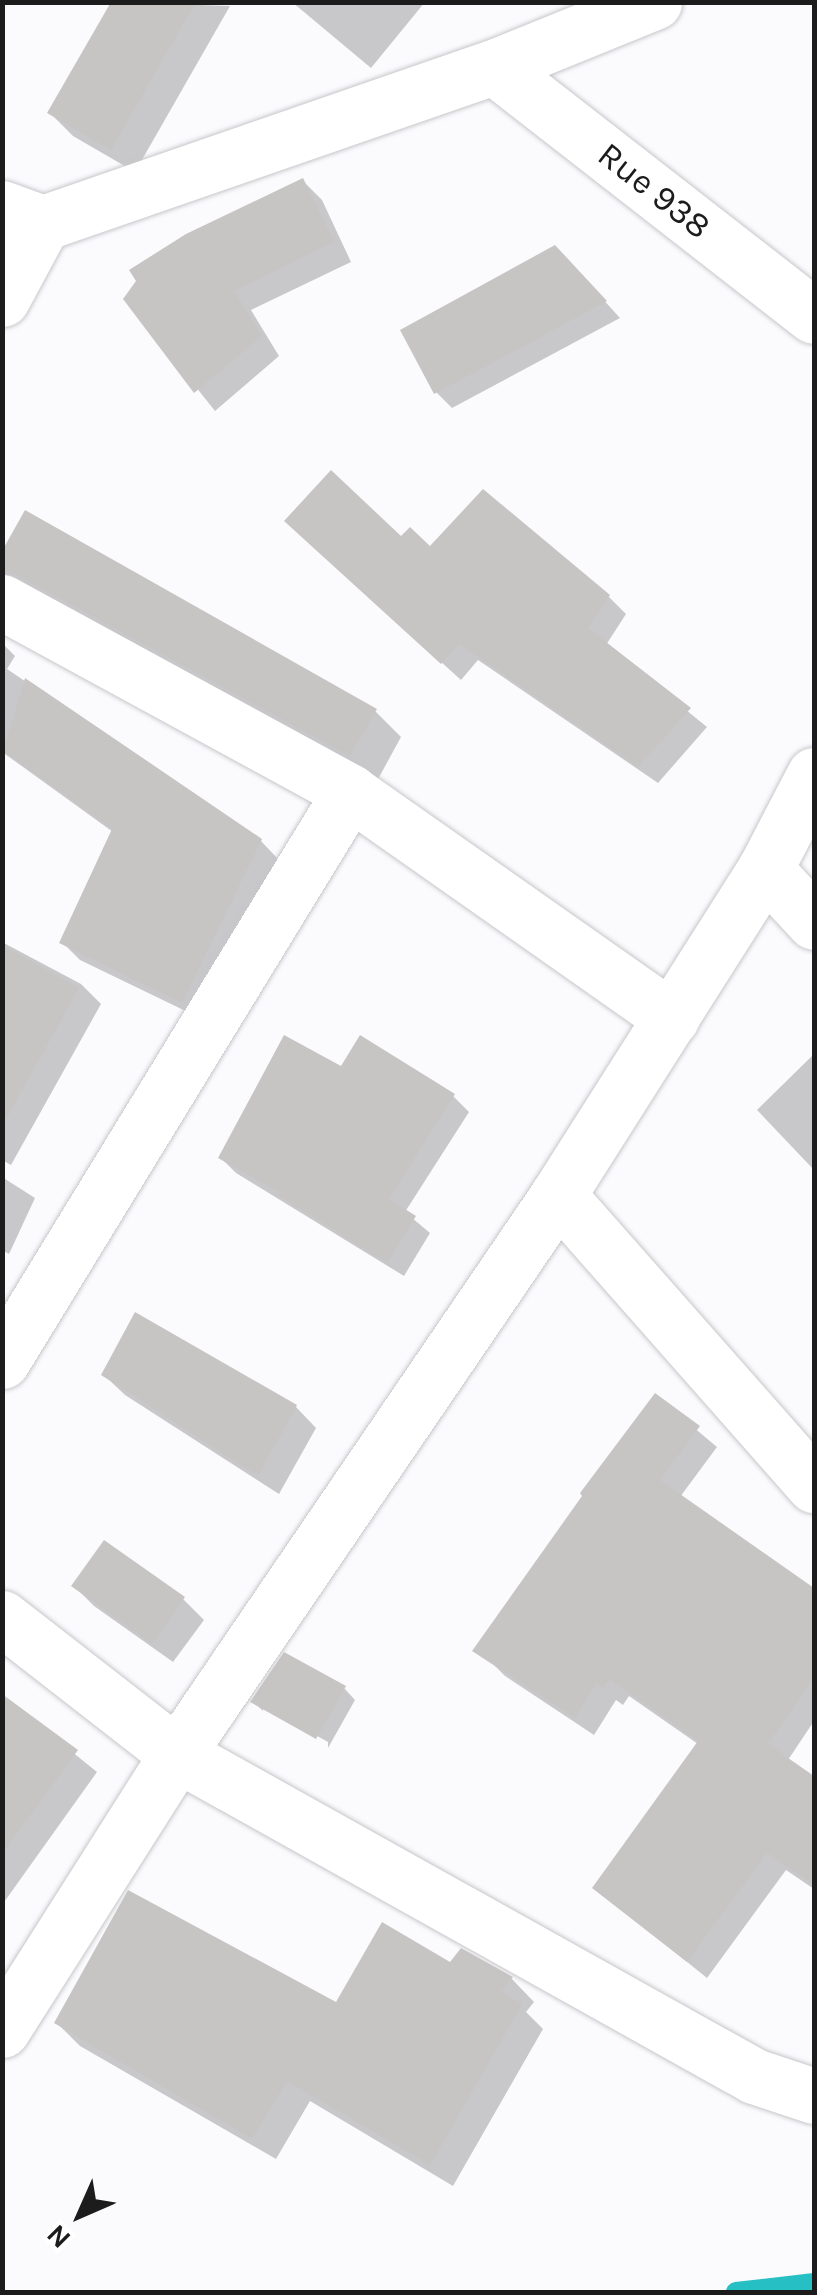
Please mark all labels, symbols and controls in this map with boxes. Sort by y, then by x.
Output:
street label: Rue 938 [589,134,719,248]
north arrow [30,2165,130,2265]
text: N [40,2218,77,2255]

